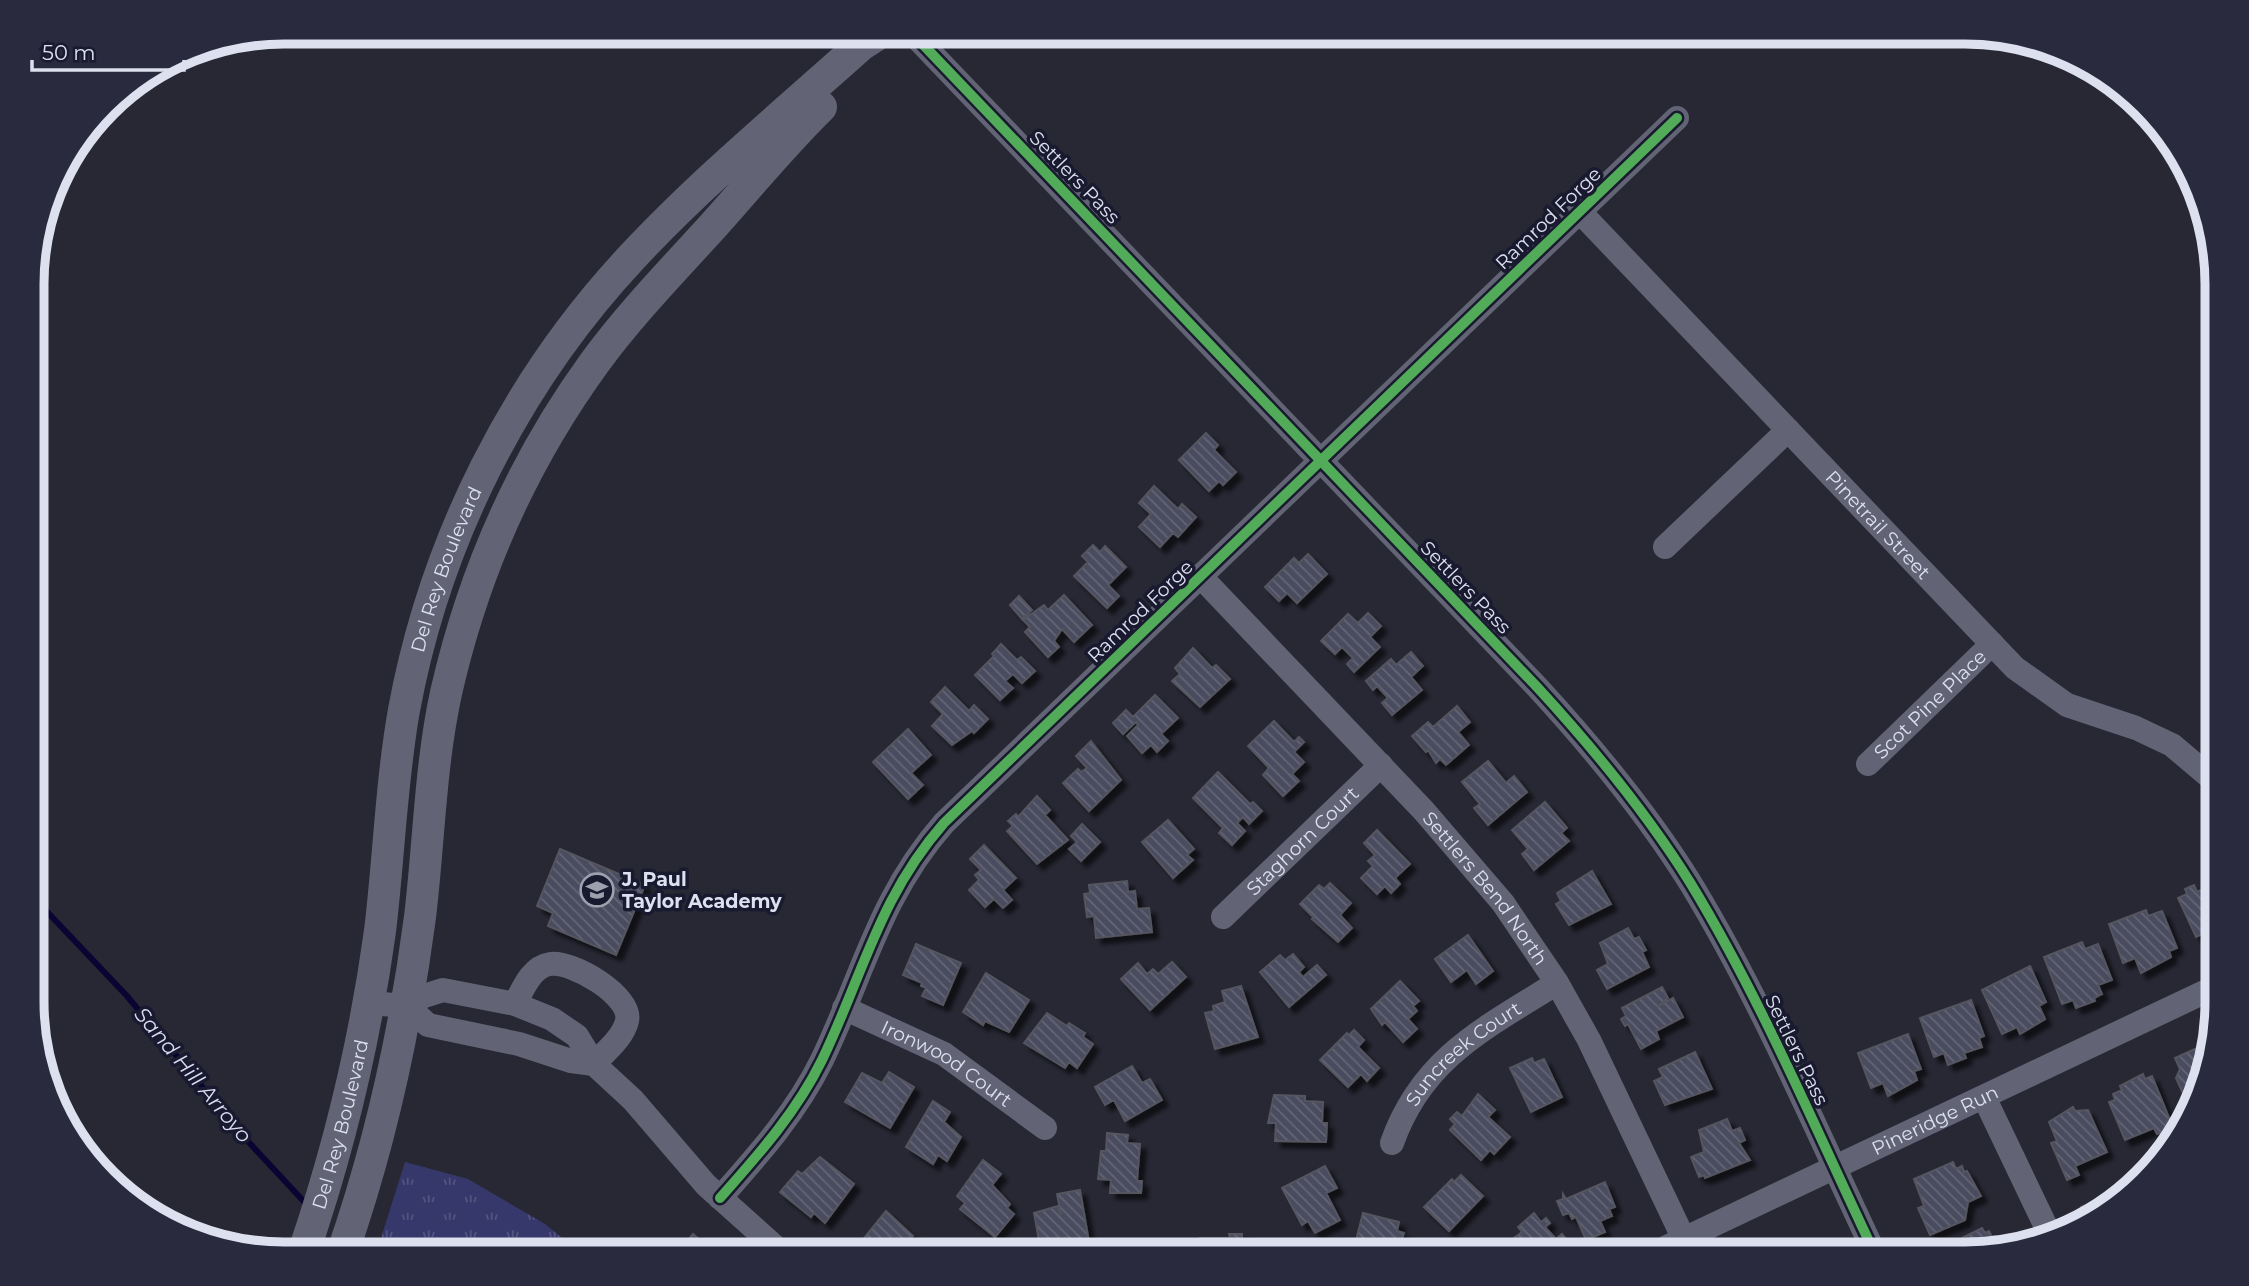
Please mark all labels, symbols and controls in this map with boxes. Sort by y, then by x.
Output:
scale bar [32,28,184,72]
text: 50 m [42,40,96,65]
street label: Settlers Pass [1025,126,1125,228]
street label: Ramrod Forge [1491,162,1606,274]
street label: Pinetrail Street [1821,466,1935,584]
street label: Del Rey Boulevard [406,483,487,655]
street label: Settlers Pass [1416,536,1516,638]
street label: Ramrod Forge [1083,555,1198,667]
street label: Scot Pine Place [1869,645,1991,764]
street label: Staghorn Court [1242,782,1364,900]
street label: Settlers Bend North [1418,807,1552,969]
place label: J. Paul Taylor Academy [621,868,782,913]
school or university icon: J. Paul Taylor Academy [578,871,616,909]
street label: Settlers Pass [1760,991,1833,1109]
street label: Suncreek Court [1401,997,1526,1110]
water label: Sand Hill Arroyo [129,1002,257,1148]
street label: Ironwood Court [877,1016,1017,1112]
street label: Del Rey Boulevard [307,1037,373,1212]
street label: Pineridge Run [1868,1080,2002,1160]

